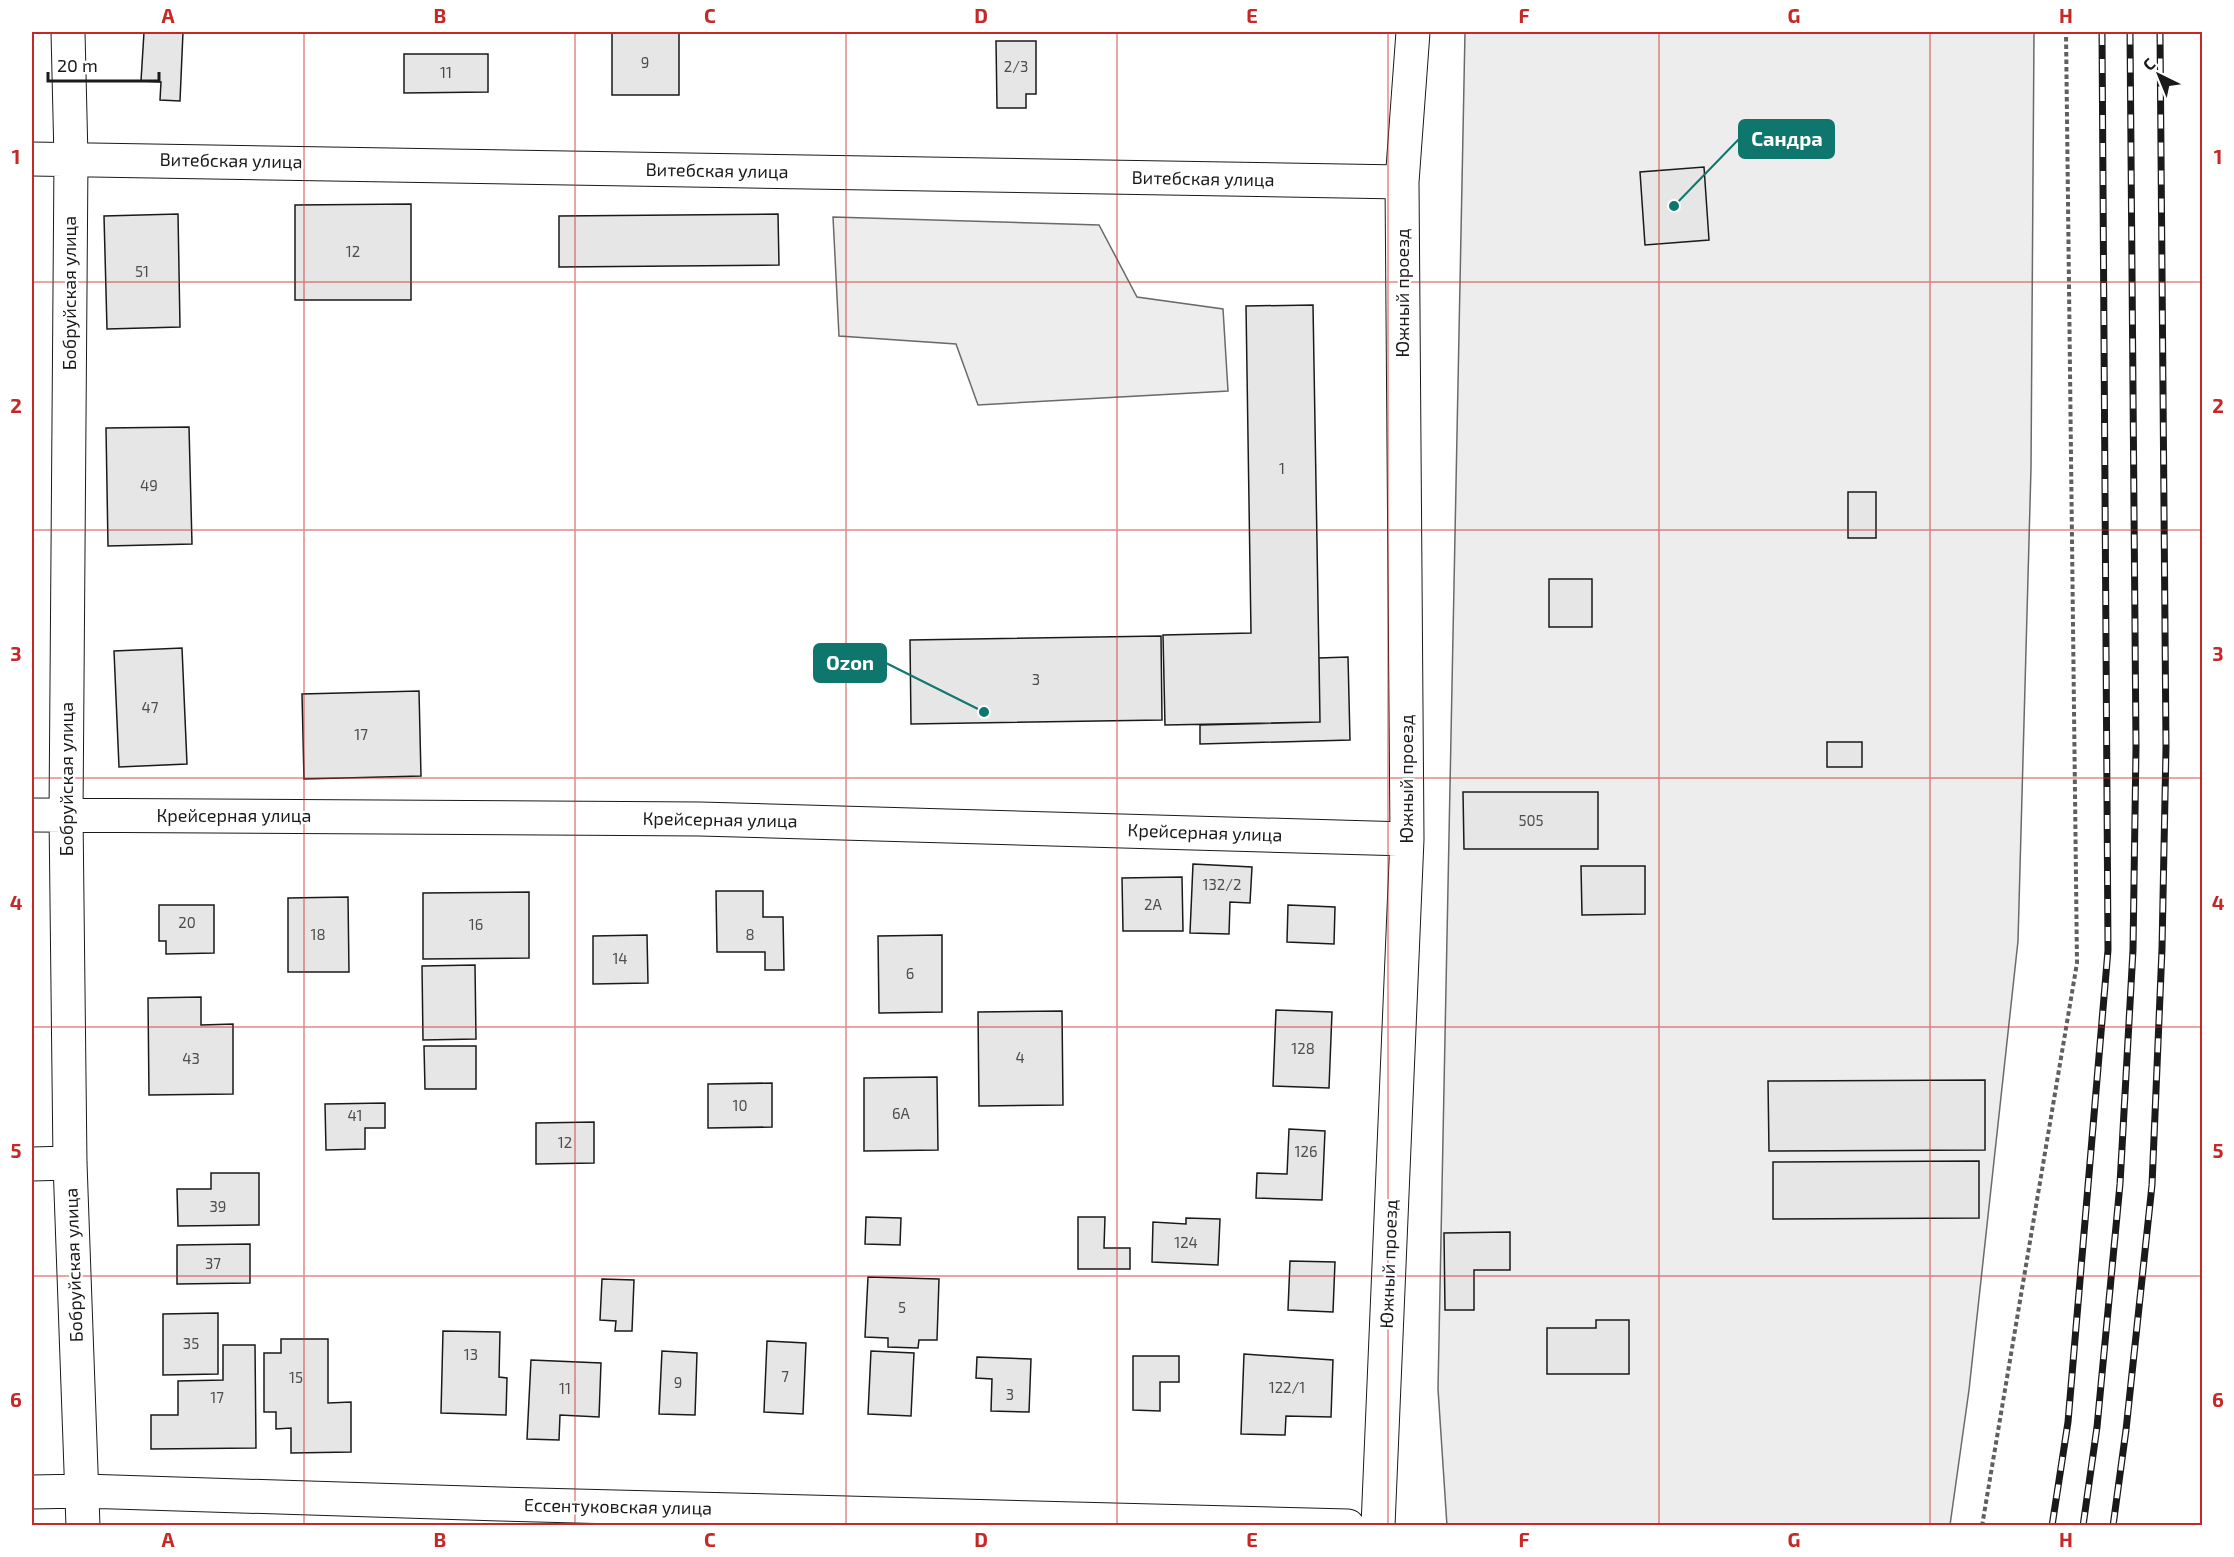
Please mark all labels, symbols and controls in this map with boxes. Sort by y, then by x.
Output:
text: A [161,3,175,27]
text: B [434,3,446,27]
text: C [704,3,716,27]
text: D [974,3,988,27]
text: E [1246,3,1258,27]
text: F [1518,3,1530,27]
text: G [1788,3,1800,27]
text: H [2059,3,2073,27]
scale bar [48,45,159,83]
north arrow [2129,45,2189,105]
house number: 9 [641,53,649,71]
text: 20 m [57,54,98,76]
text: С [2139,54,2158,74]
house number: 2/3 [1004,57,1028,75]
house number: 11 [440,63,452,81]
callout: Сандра [1739,120,1834,158]
text: Сандра [1751,126,1823,150]
text: 1 [12,144,20,168]
text: 1 [2214,144,2222,168]
street label: Витебская улица [159,148,303,172]
street label: Витебская улица [645,158,789,182]
street label: Витебская улица [1131,166,1275,190]
street label: Бобруйская улица [58,216,80,370]
street label: Южный проезд [1391,228,1413,358]
house number: 12 [346,242,360,260]
house number: 51 [135,262,149,280]
text: 2 [10,393,22,417]
text: 2 [2212,393,2224,417]
house number: 1 [1279,459,1285,477]
house number: 49 [140,476,158,494]
text: 3 [10,641,22,665]
text: 3 [2212,641,2224,665]
callout: Ozon [814,644,886,682]
text: Ozon [826,650,874,674]
house number: 3 [1032,670,1040,688]
house number: 47 [142,698,159,716]
street label: Бобруйская улица [55,702,77,856]
street label: Южный проезд [1395,714,1417,844]
house number: 17 [354,725,368,743]
street label: Крейсерная улица [157,804,311,826]
street label: Крейсерная улица [642,807,798,831]
house number: 505 [1518,811,1544,829]
street label: Крейсерная улица [1127,818,1283,846]
house number: 132/2 [1203,875,1241,893]
text: 4 [10,890,23,914]
text: 4 [2212,890,2225,914]
house number: 2А [1144,895,1163,913]
house number: 20 [178,913,196,931]
house number: 16 [469,915,483,933]
house number: 18 [310,925,326,943]
house number: 8 [745,925,755,943]
house number: 14 [612,949,628,967]
house number: 6 [906,964,914,982]
house number: 128 [1291,1039,1315,1057]
house number: 4 [1015,1048,1025,1066]
house number: 43 [182,1049,200,1067]
house number: 10 [732,1096,748,1114]
house number: 6А [892,1104,911,1122]
house number: 41 [347,1106,363,1124]
house number: 12 [558,1133,572,1151]
text: 5 [10,1138,22,1162]
text: 5 [2212,1138,2224,1162]
house number: 126 [1295,1142,1317,1160]
street label: Бобруйская улица [59,1187,87,1343]
house number: 39 [210,1197,226,1215]
street label: Южный проезд [1375,1199,1401,1329]
house number: 124 [1174,1233,1198,1251]
house number: 37 [205,1254,221,1272]
house number: 5 [898,1298,906,1316]
house number: 35 [183,1334,199,1352]
house number: 13 [464,1345,478,1363]
house number: 7 [781,1367,789,1385]
house number: 15 [289,1368,303,1386]
house number: 9 [674,1373,682,1391]
house number: 122/1 [1269,1378,1305,1396]
house number: 11 [559,1379,571,1397]
house number: 3 [1006,1385,1014,1403]
text: 6 [10,1387,22,1411]
text: 6 [2212,1387,2224,1411]
house number: 17 [210,1388,224,1406]
street label: Ессентуковская улица [524,1493,712,1519]
text: A [161,1527,175,1551]
text: B [434,1527,446,1551]
text: C [704,1527,716,1551]
text: D [974,1527,988,1551]
text: E [1246,1527,1258,1551]
text: F [1518,1527,1530,1551]
text: G [1788,1527,1800,1551]
text: H [2059,1527,2073,1551]

